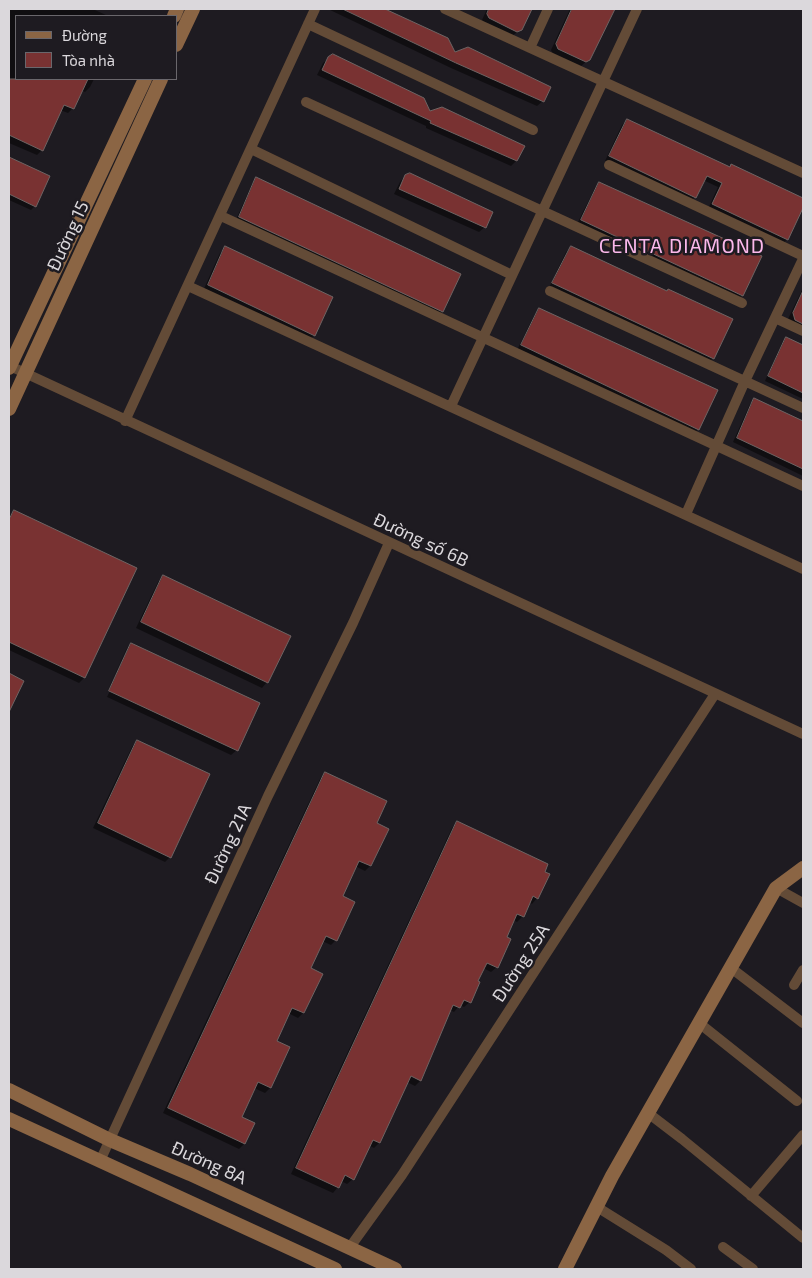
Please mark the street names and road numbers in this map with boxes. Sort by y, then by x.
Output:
street label: Đường 15 [42,198,94,274]
street label: Đường số 6B [370,509,472,571]
street label: Đường 21A [200,800,256,888]
street label: Đường 25A [488,920,554,1006]
street label: Đường 8A [168,1137,250,1189]

